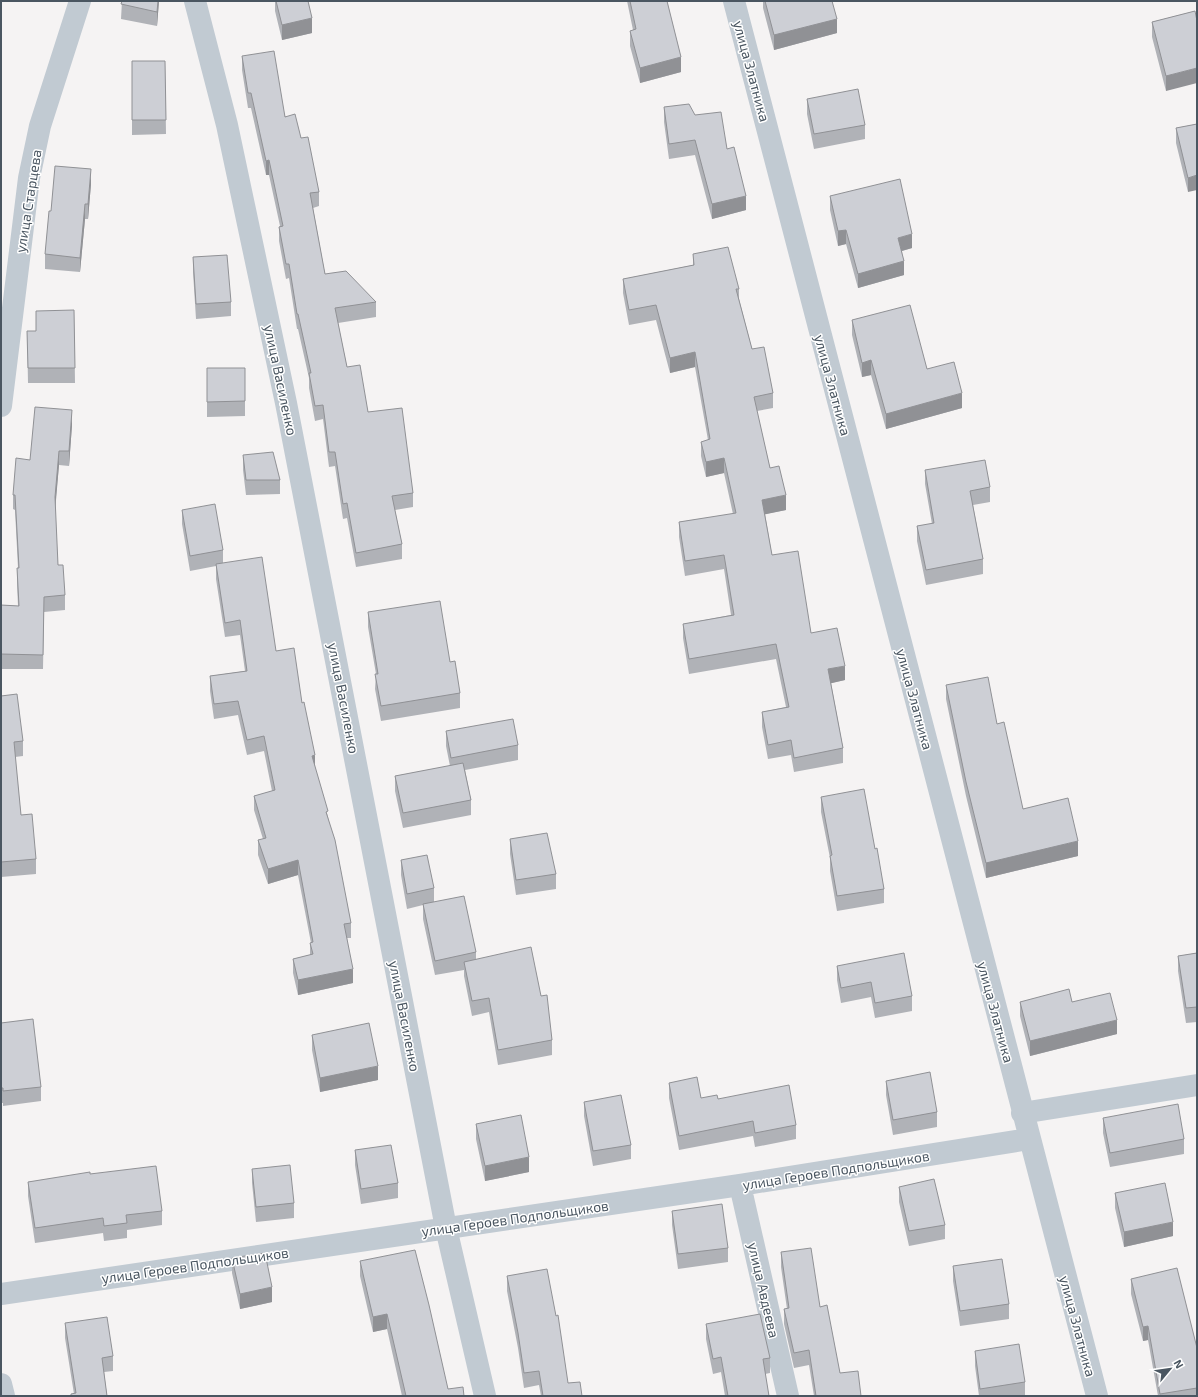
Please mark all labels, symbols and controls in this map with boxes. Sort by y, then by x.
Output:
street label: улица Златника [730,19,774,123]
street label: улица Старцева [11,148,45,254]
street label: улица Василенко [261,323,301,437]
street label: улица Златника [811,333,855,437]
street label: улица Василенко [325,641,363,755]
street label: улица Златника [893,647,937,751]
street label: улица Василенко [386,959,424,1073]
street label: улица Златника [974,960,1018,1064]
street label: улица Героев Подпольщиков [741,1147,931,1193]
street label: улица Героев Подпольщиков [420,1196,610,1240]
street label: улица Авдеева [745,1241,783,1339]
street label: улица Героев Подпольщиков [100,1243,290,1287]
street label: улица Златника [1056,1274,1100,1378]
north arrow [1150,1349,1190,1389]
text: N [1172,1357,1187,1371]

